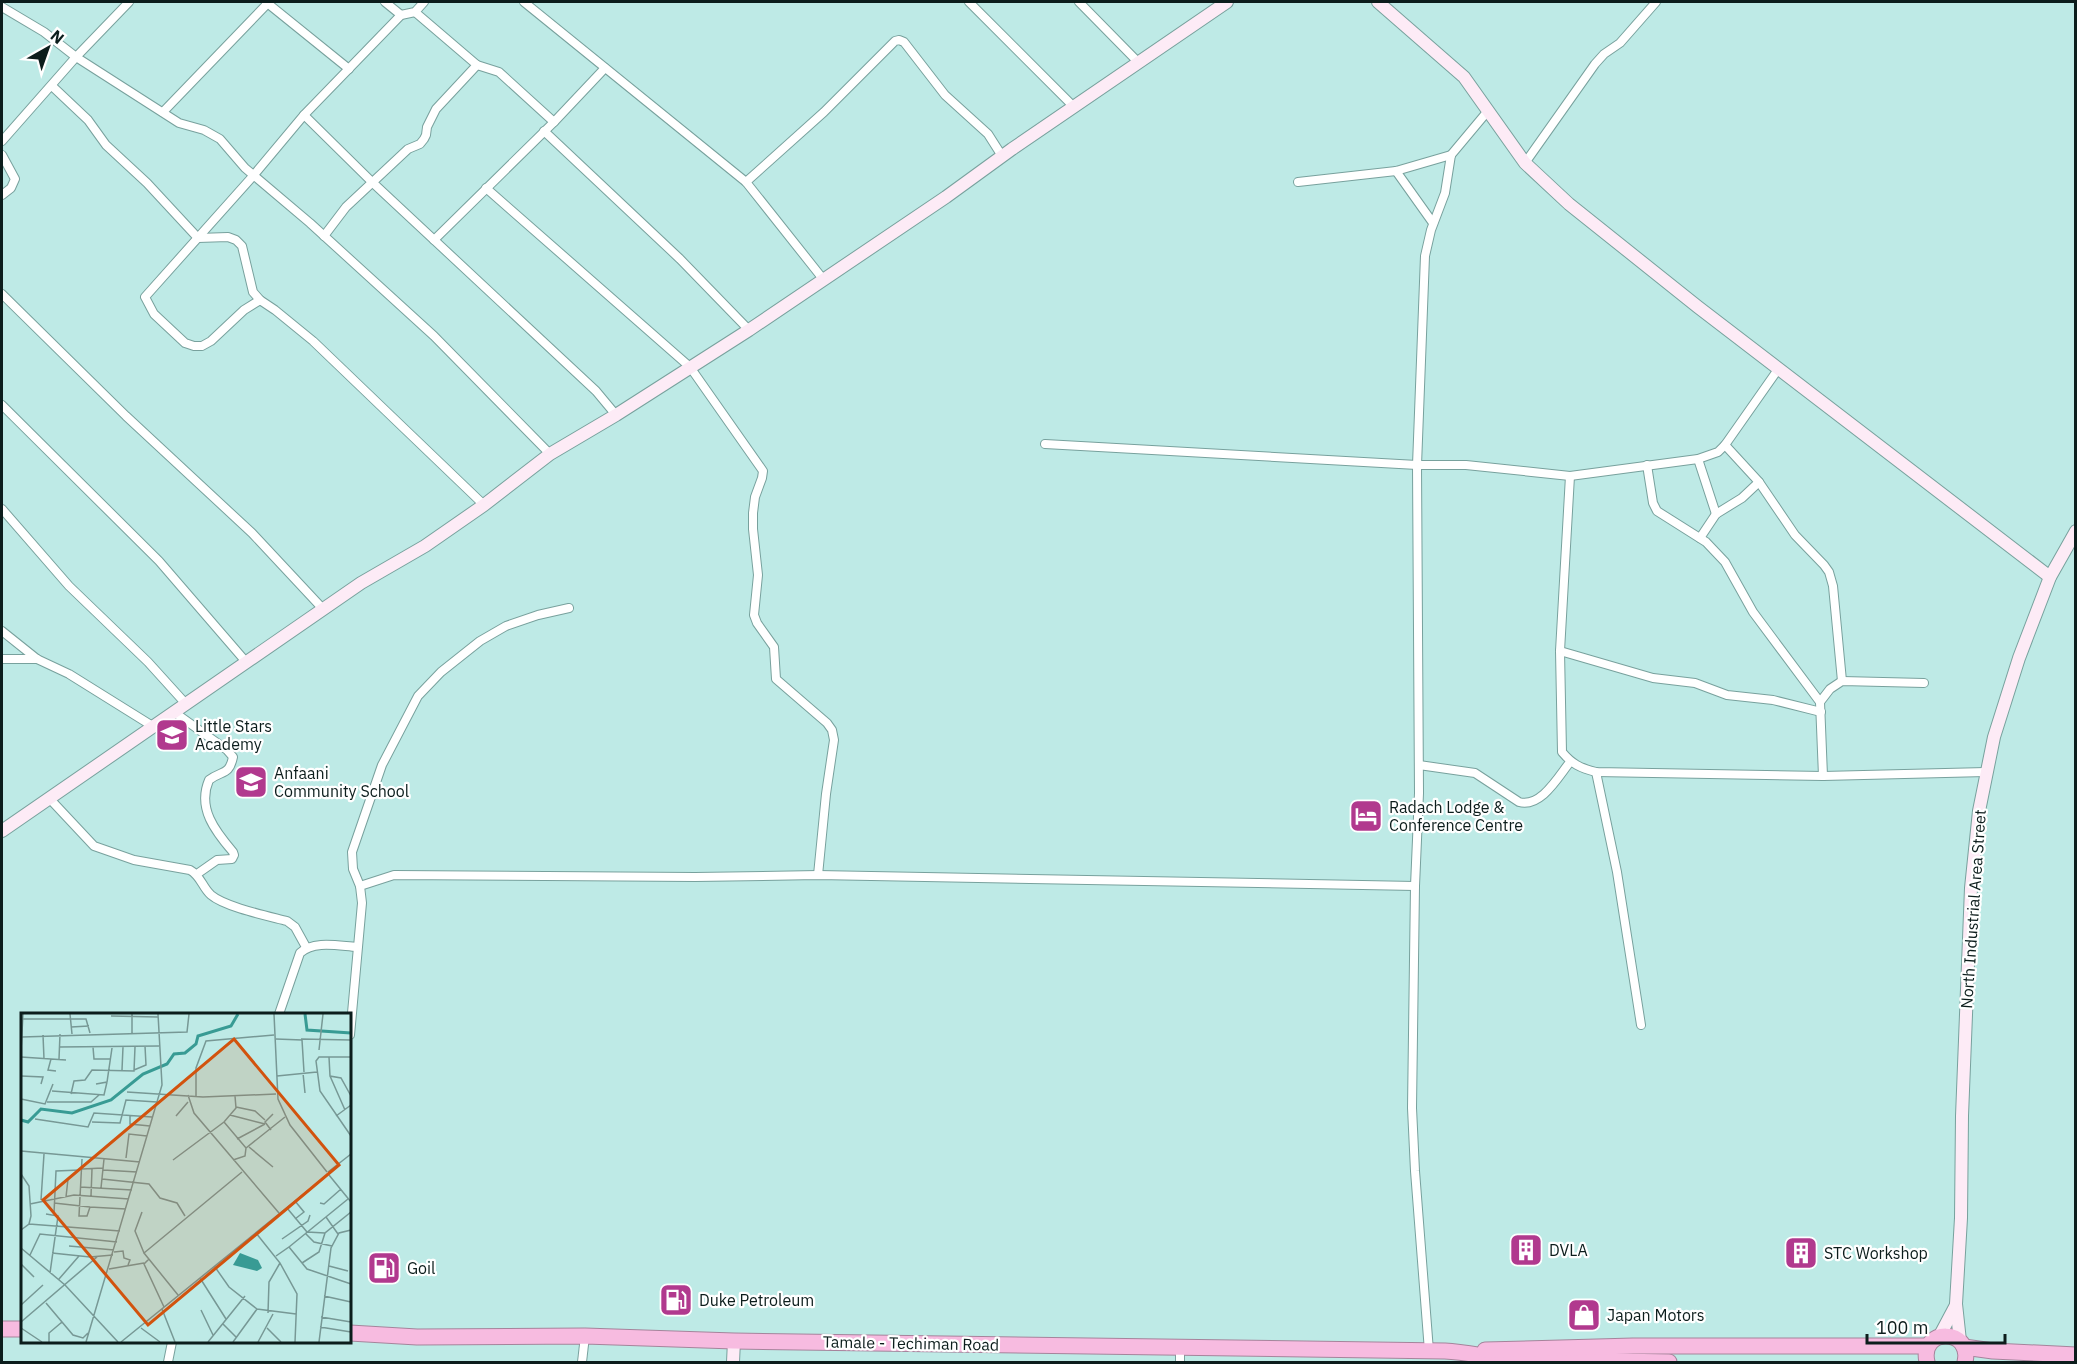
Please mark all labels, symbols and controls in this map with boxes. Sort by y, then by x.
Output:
north arrow [18,18,78,78]
text: N [47,25,69,48]
place label: Little Stars Academy [195,716,272,754]
school or university icon: Little Stars Academy [154,717,190,753]
place label: Anfaani Community School [274,763,409,801]
school or university icon: Anfaani Community School [233,764,269,800]
place label: Radach Lodge & Conference Centre [1389,797,1523,835]
hotel icon: Radach Lodge & Conference Centre [1348,798,1384,834]
street label: North Industrial Area Street [1956,809,1990,1009]
inset map [21,1013,351,1343]
building icon: DVLA [1508,1232,1544,1268]
building icon: STC Workshop [1783,1235,1819,1271]
place label: DVLA [1549,1240,1588,1260]
place label: STC Workshop [1824,1243,1928,1263]
fuel station icon: Goil [366,1250,402,1286]
place label: Goil [407,1258,435,1278]
fuel station icon: Duke Petroleum [658,1282,694,1318]
place label: Duke Petroleum [699,1290,814,1310]
shop icon: Japan Motors [1566,1297,1602,1333]
place label: Japan Motors [1607,1305,1705,1325]
scale bar [1867,1307,2005,1345]
text: 100 m [1876,1316,1928,1339]
street label: Tamale - Techiman Road [823,1331,999,1355]

